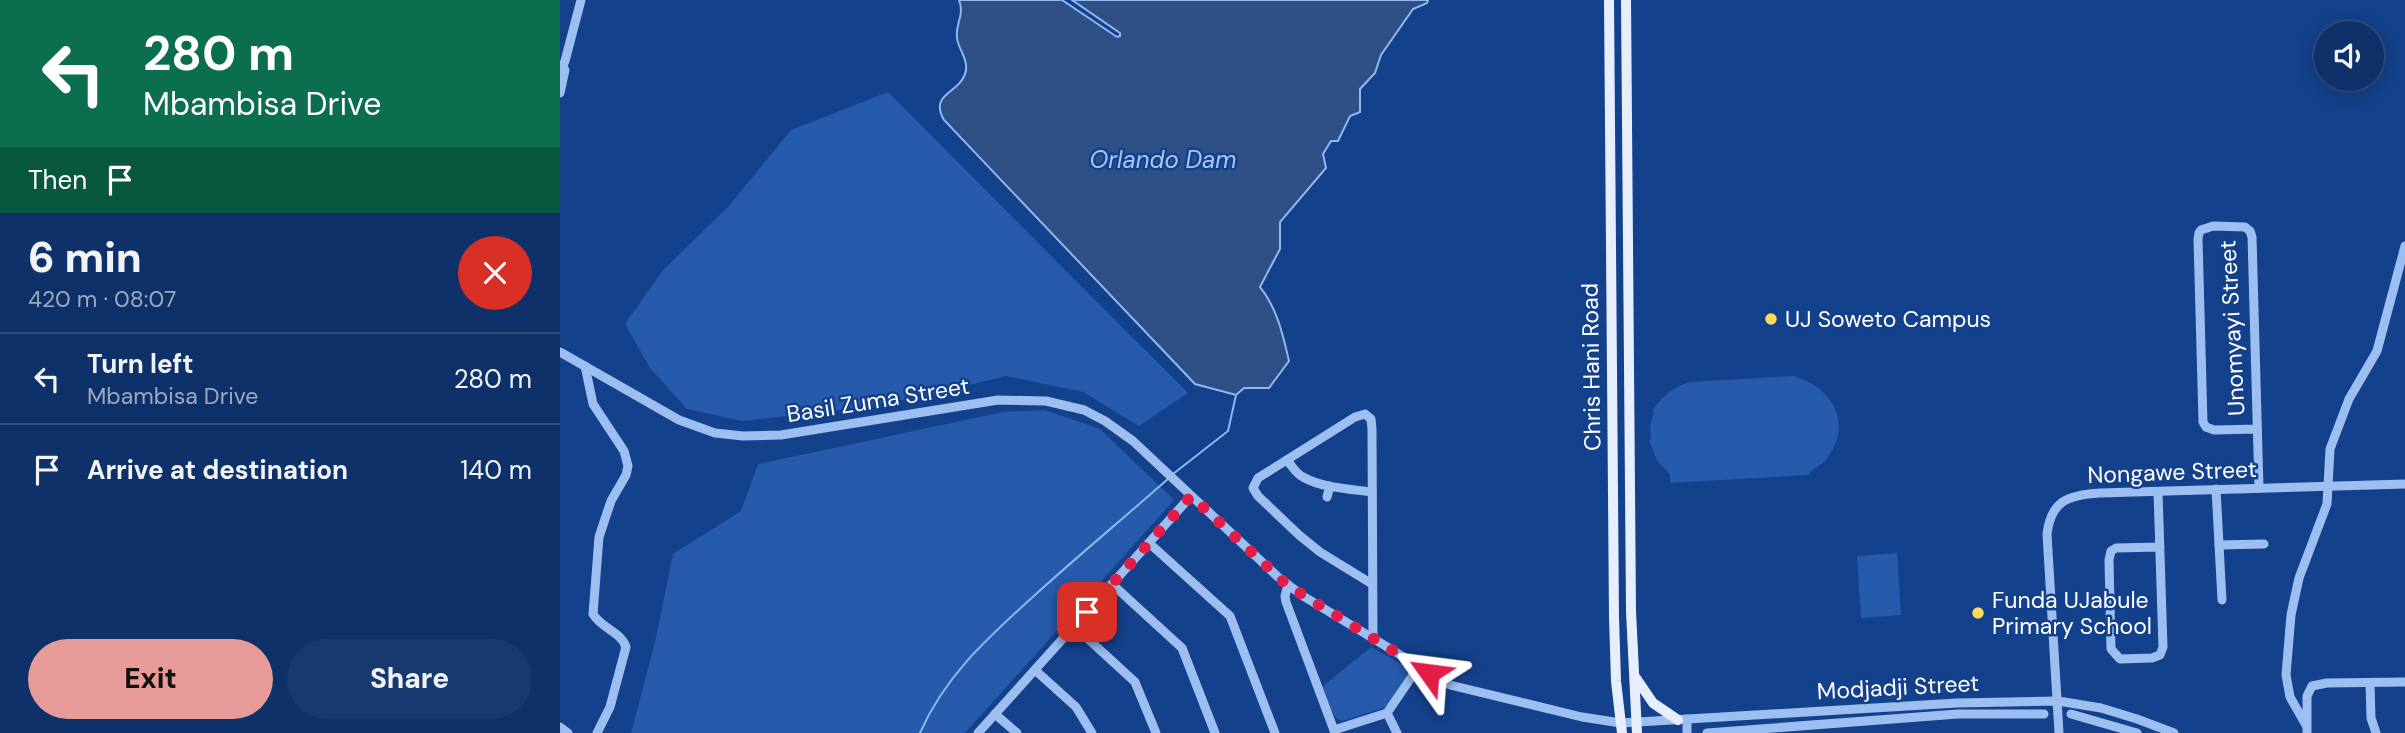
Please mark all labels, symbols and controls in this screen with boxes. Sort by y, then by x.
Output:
text: 280 m [143,21,294,85]
map controls [2314,21,2384,91]
button: sound [2314,21,2384,91]
icon: left [28,28,119,119]
text: Mbambisa Drive [143,83,381,125]
water label: Orlando Dam [1089,144,1237,175]
icon: arrive [101,161,139,199]
text: Then [28,163,87,197]
text: 6 min [28,230,142,285]
button: close [458,236,532,310]
street label: Unomyayi Street [2212,239,2252,417]
street label: Chris Hani Road [1575,283,1607,451]
text: 420 m · 08:07 [28,284,176,314]
place label: UJ Soweto Campus [1785,304,1991,334]
marker: UJ Soweto Campus [1763,311,1779,327]
text: Turn left [87,347,194,381]
icon: left [28,360,66,398]
text: 280 m [454,362,532,396]
street label: Basil Zuma Street [784,371,972,429]
text: Mbambisa Drive [87,381,258,411]
icon: arrive [28,451,66,489]
text: Arrive at destination [87,453,348,487]
text: 140 m [460,453,532,487]
street label: Nongawe Street [2087,454,2257,490]
pin [1057,582,1117,642]
place label: Funda UJabule Primary School [1992,585,2152,641]
icon: arrive [1068,593,1106,631]
marker: Funda UJabule Primary School [1970,605,1986,621]
position arrow [1392,636,1466,710]
button: Exit [28,639,273,719]
button: Share [287,639,532,719]
street label: Modjadji Street [1816,668,1980,706]

